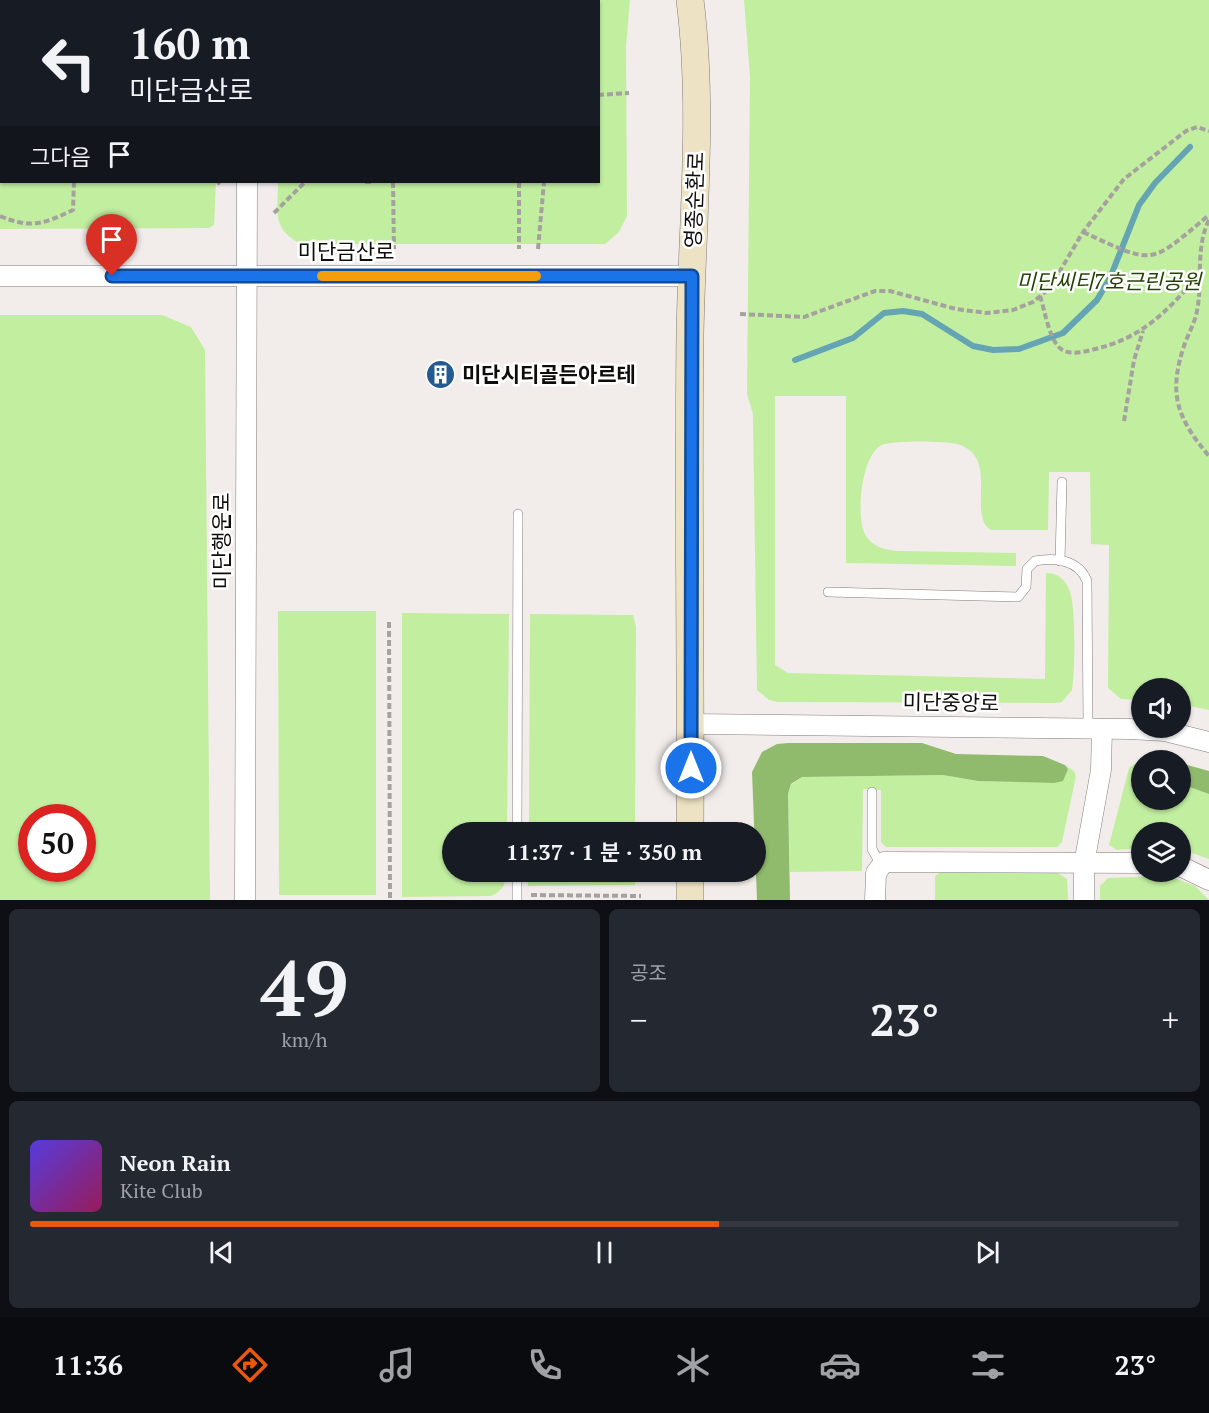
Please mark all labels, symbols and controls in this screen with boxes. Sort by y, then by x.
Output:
text: 160 m [129,15,250,71]
icon: left [30,24,108,102]
text: 미단금산로 [129,72,253,108]
icon: arrive [103,138,136,171]
text: 그다음 [30,142,91,171]
street label: 영종순환로 [678,151,710,249]
pin [86,214,137,276]
icon: arrive [95,223,128,256]
street label: 미단금산로 [298,237,394,265]
park label: 미단씨티7호근린공원 [1017,267,1203,295]
building icon: 미단시티골든아르테 [425,359,457,391]
place label: 미단시티골든아르테 [462,360,636,388]
street label: 미단행운로 [207,493,235,589]
map controls [1131,678,1191,882]
button: sound [1131,678,1191,738]
street label: 미단중앙로 [902,687,1000,717]
position arrow [659,736,723,800]
button: search [1131,750,1191,810]
speed limit sign: 50 [18,804,96,882]
button: layers [1131,822,1191,882]
text: 11:37 · 1 분 · 350 m [506,837,702,866]
text: 49 [260,935,349,1038]
text: 공조 [630,959,667,986]
text: 23° [870,989,939,1049]
text: − [630,998,648,1041]
text: + [1161,998,1179,1041]
text: km/h [281,1026,328,1053]
text: Neon Rain [120,1148,231,1177]
text: Kite Club [120,1177,203,1204]
icon: previous [205,1236,238,1269]
icon: pause [588,1236,621,1269]
icon: next [971,1236,1004,1269]
icon: directions [229,1344,271,1386]
icon: music [376,1344,418,1386]
icon: phone [524,1344,566,1386]
icon: climate [672,1344,714,1386]
icon: car [819,1344,861,1386]
icon: filters [967,1344,1009,1386]
text: 11:36 [53,1347,123,1383]
text: 23° [1114,1347,1156,1383]

